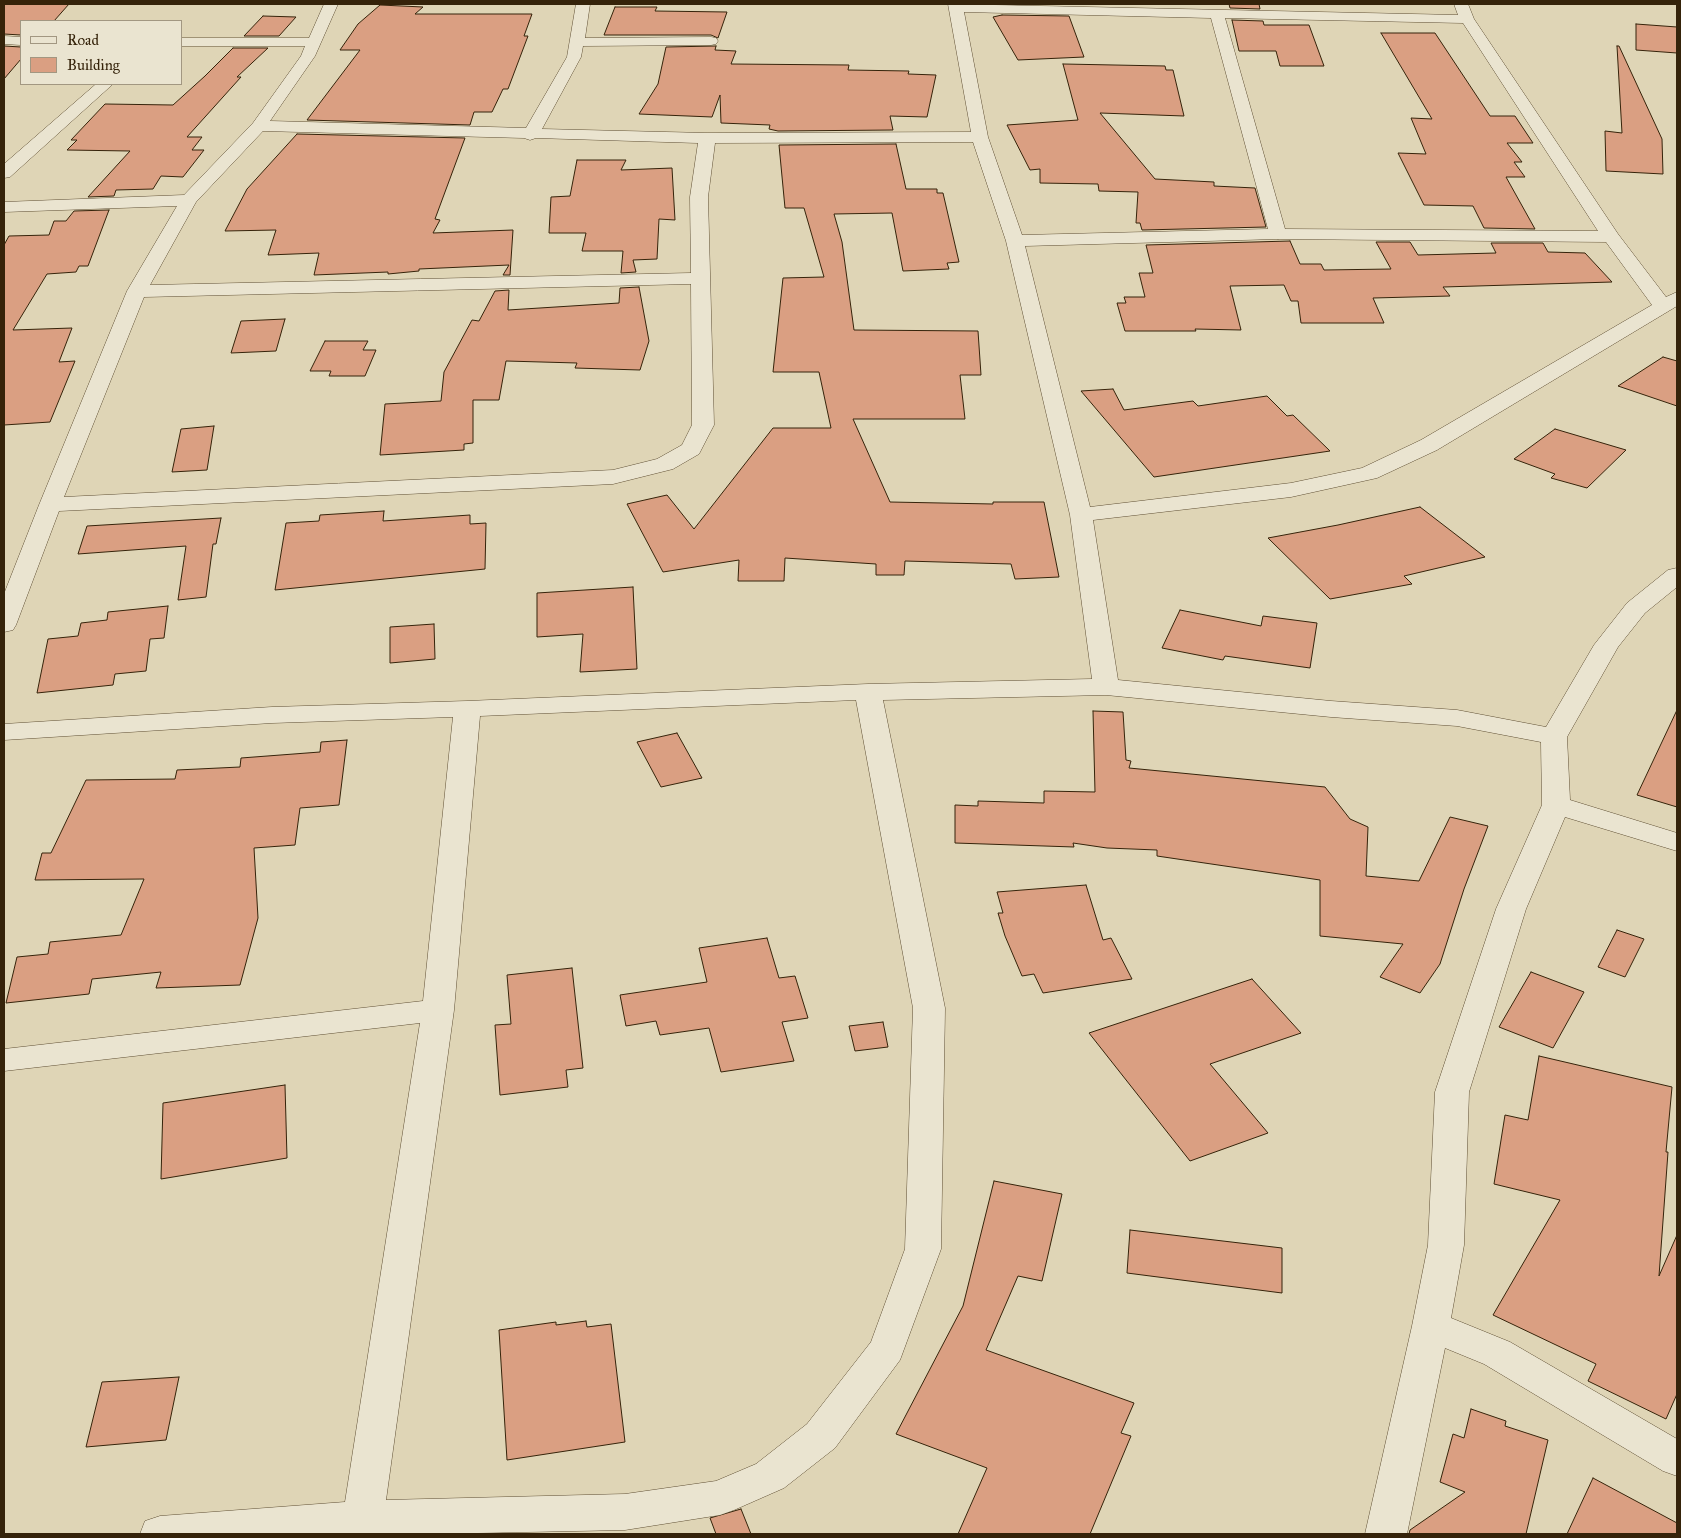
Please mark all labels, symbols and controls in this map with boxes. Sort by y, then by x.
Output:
legend [20,20,182,85]
text: Road [67,31,99,49]
text: Building [67,56,120,74]

